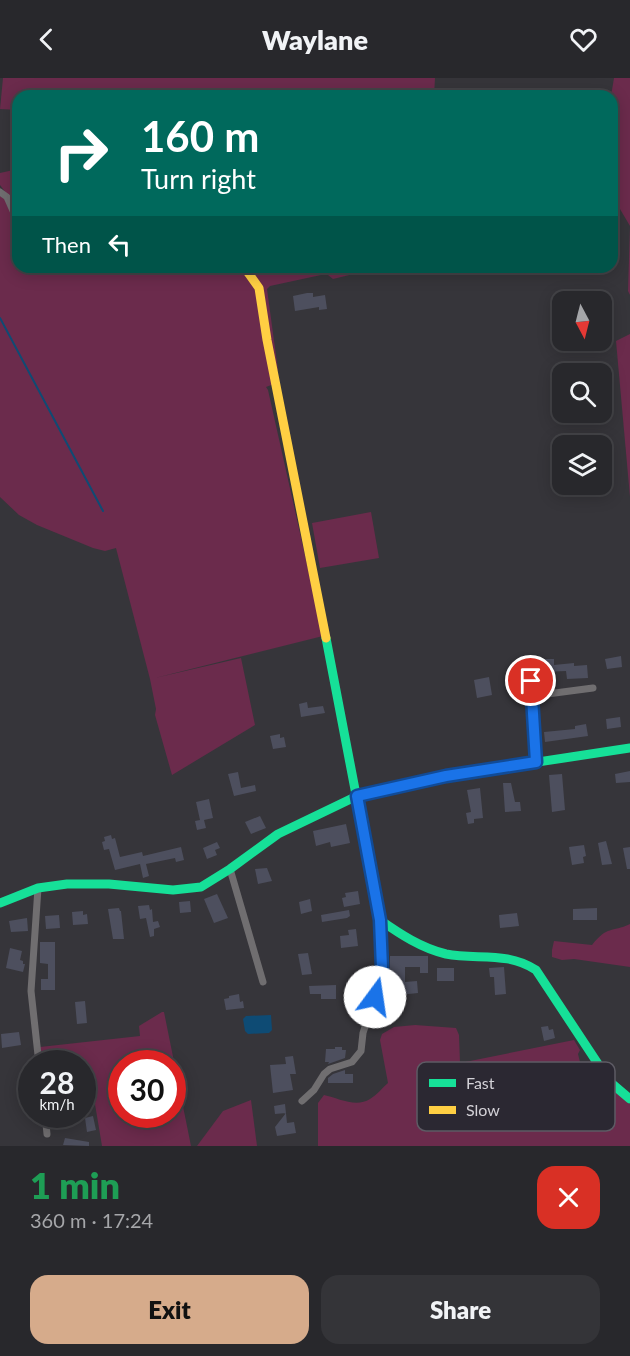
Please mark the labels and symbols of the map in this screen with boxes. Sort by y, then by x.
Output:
north arrow [552,291,612,351]
pin [505,655,556,706]
position arrow [343,965,407,1029]
speed limit sign: 30 [108,1050,186,1128]
legend [417,1062,615,1131]
text: Fast [466,1073,495,1092]
text: Slow [466,1100,500,1119]

